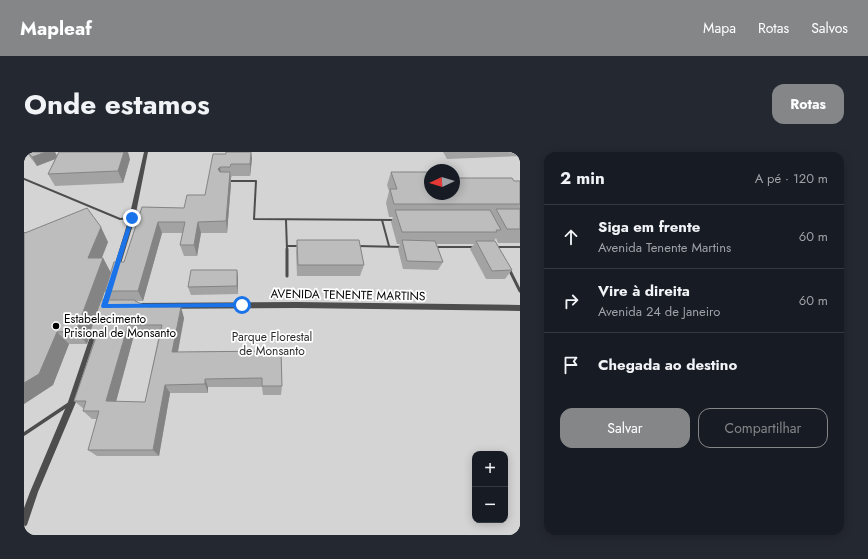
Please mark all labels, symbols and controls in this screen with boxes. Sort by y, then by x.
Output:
text: Mapleaf [20,15,92,42]
text: Mapa [703,18,736,38]
text: Rotas [758,18,789,38]
text: Salvos [811,18,848,38]
text: Onde estamos [24,84,210,125]
button: Rotas [772,84,844,124]
north arrow [424,164,460,200]
text: 2 min [560,166,605,190]
text: A pé · 120 m [755,169,828,188]
route end [123,209,141,227]
text: Siga em frente [598,216,700,238]
icon: ahead [560,226,582,248]
text: 60 m [799,227,828,246]
text: Avenida Tenente Martins [598,238,731,257]
text: Vire à direita [598,280,690,302]
street label: AVENIDA TENENTE MARTINS [270,285,426,305]
icon: right [560,290,582,312]
text: 60 m [799,291,828,310]
route start [233,296,251,314]
text: Avenida 24 de Janeiro [598,302,720,321]
place label: Estabelecimento Prisional de Monsanto [64,310,176,342]
marker: Estabelecimento Prisional de Monsanto [51,321,61,331]
park label: Parque Florestal de Monsanto [232,328,312,360]
icon: arrive [560,354,582,376]
text: Chegada ao destino [598,354,737,376]
button: Salvar [560,408,690,448]
button: Compartilhar [698,408,828,448]
map controls [472,451,508,523]
button: + [472,451,508,487]
button: − [472,487,508,523]

